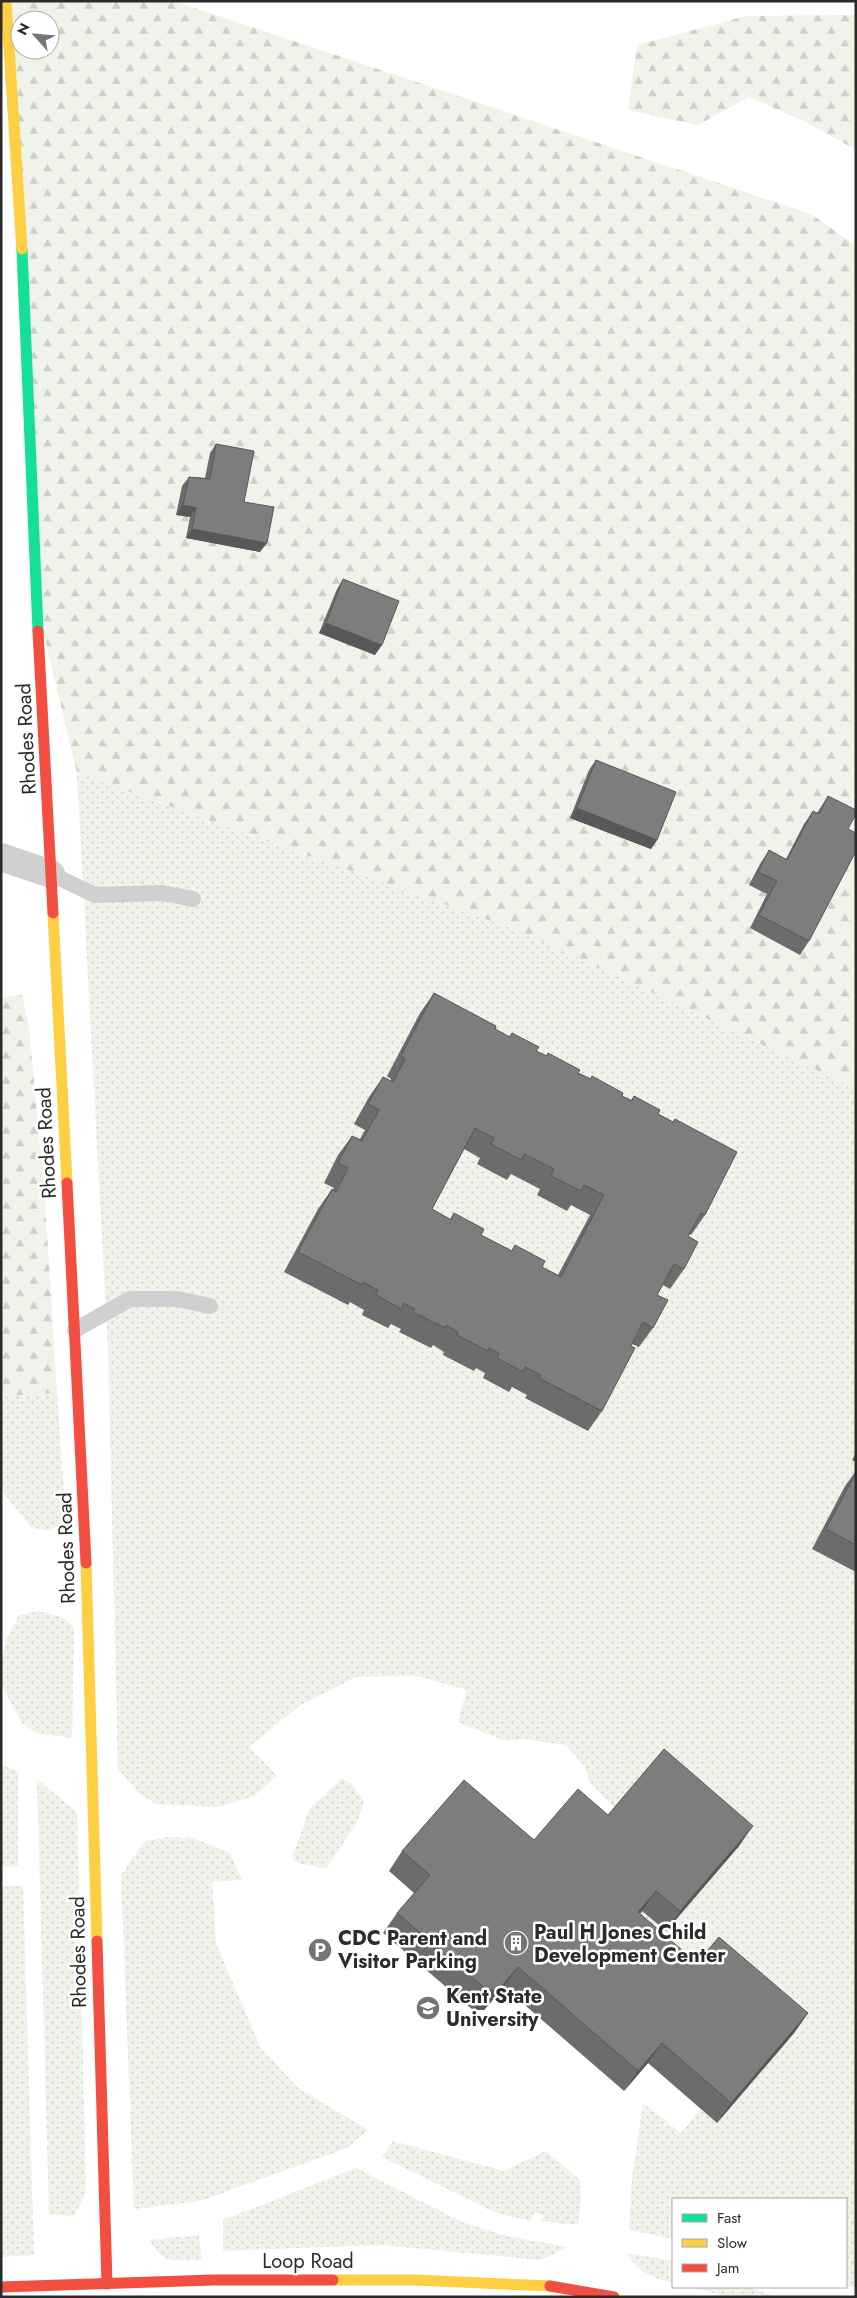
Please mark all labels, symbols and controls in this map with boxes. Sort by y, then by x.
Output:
north arrow [10,10,60,60]
text: N [12,20,35,39]
street label: Rhodes Road [9,683,44,795]
street label: Rhodes Road [29,1087,64,1199]
street label: Rhodes Road [50,1492,83,1604]
street label: Rhodes Road [63,1896,94,2008]
place label: Paul H Jones Child Development Center [534,1918,727,1970]
place label: CDC Parent and Visitor Parking [337,1924,487,1976]
building icon: Paul H Jones Child Development Center [503,1930,529,1956]
parking icon: CDC Parent and Visitor Parking [307,1937,333,1963]
place label: Kent State University [446,1982,542,2034]
school or university icon: Kent State University [415,1995,441,2021]
legend [672,2198,847,2288]
text: Fast [717,2207,741,2229]
text: Slow [717,2232,748,2254]
street label: Loop Road [262,2247,354,2276]
text: Jam [715,2257,740,2279]

